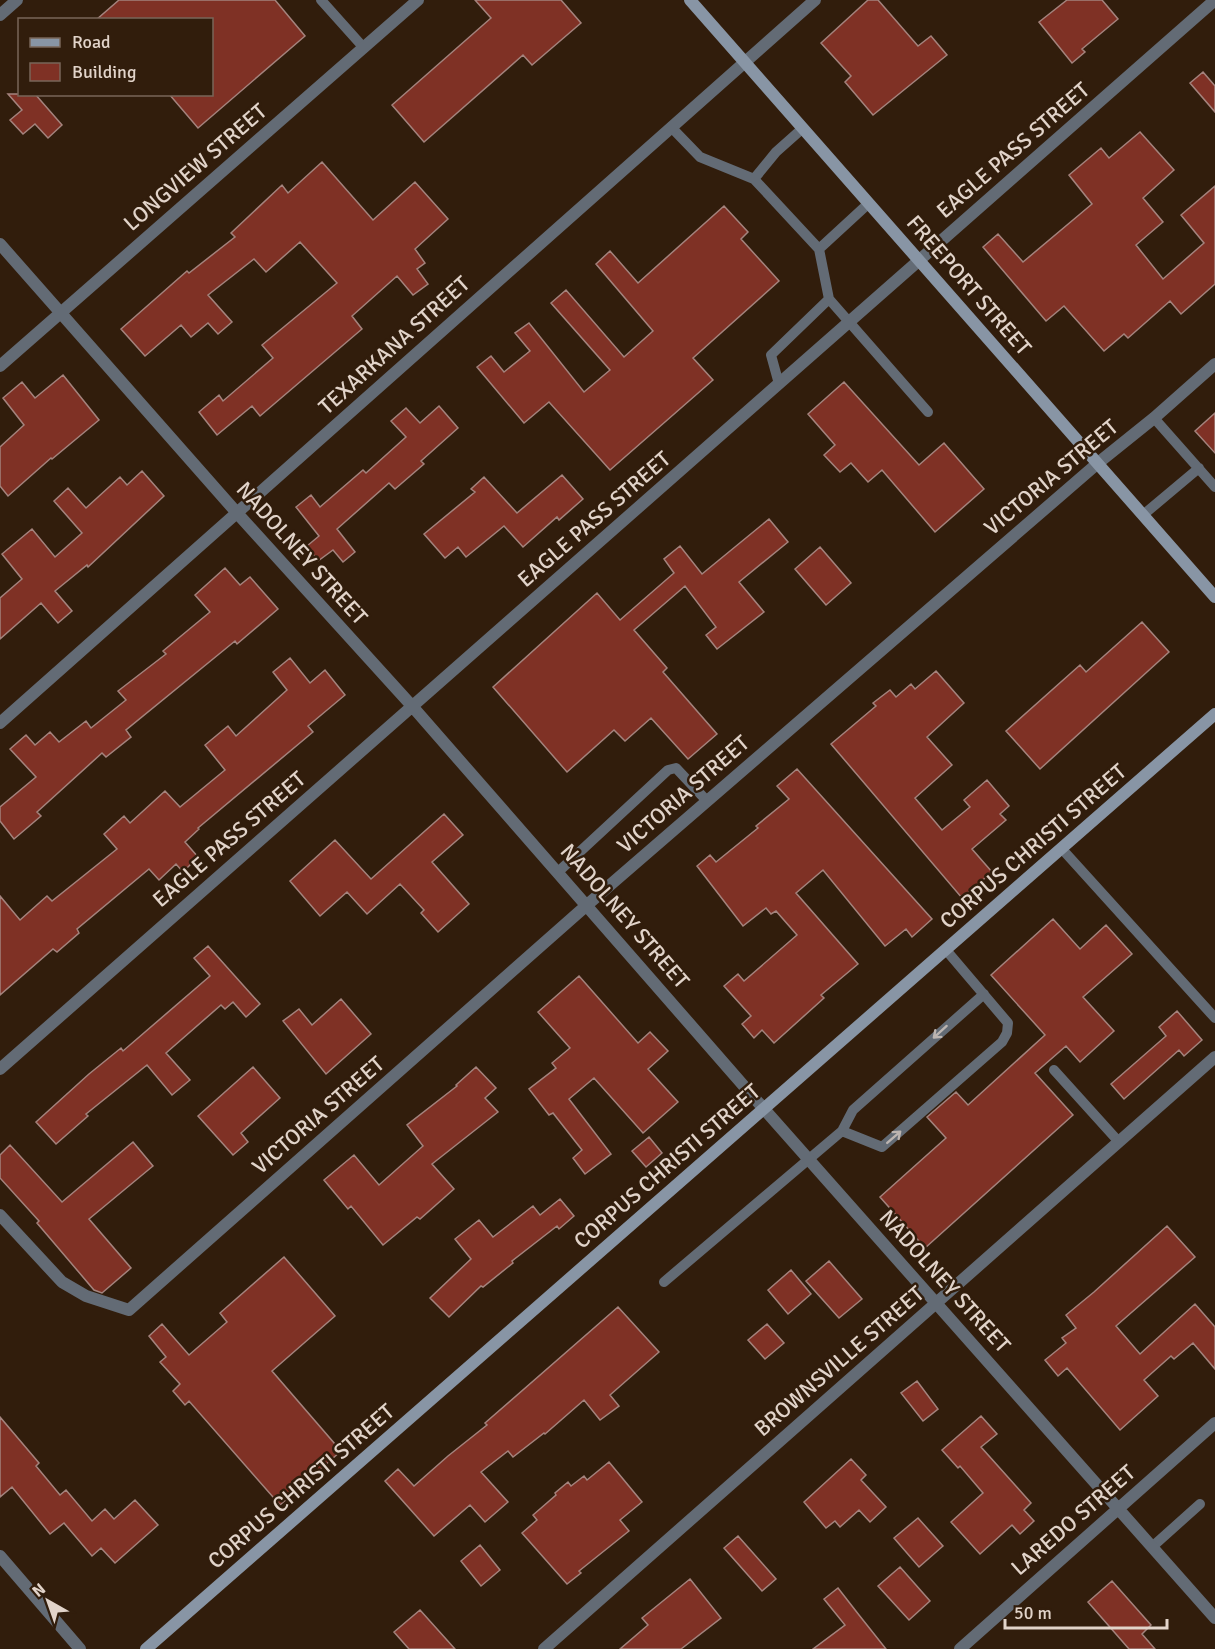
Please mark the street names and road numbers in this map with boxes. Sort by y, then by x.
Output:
street label: EAGLE PASS STREET [931,76,1095,224]
street label: LONGVIEW STREET [118,97,272,236]
street label: FREEPORT STREET [901,210,1037,361]
street label: TEXARKANA STREET [313,270,475,420]
street label: VICTORIA STREET [979,413,1124,541]
street label: EAGLE PASS STREET [512,445,676,593]
street label: NADOLNEY STREET [231,476,373,630]
street label: VICTORIA STREET [611,729,755,859]
street label: CORPUS CHRISTI STREET [934,758,1132,934]
street label: EAGLE PASS STREET [147,765,311,913]
street label: NADOLNEY STREET [555,838,695,994]
street label: VICTORIA STREET [246,1050,390,1180]
street label: CORPUS CHRISTI STREET [568,1078,766,1254]
street label: NADOLNEY STREET [874,1204,1016,1358]
street label: BROWNSVILLE STREET [749,1280,930,1442]
street label: CORPUS CHRISTI STREET [202,1398,400,1574]
street label: LAREDO STREET [1006,1459,1141,1581]

